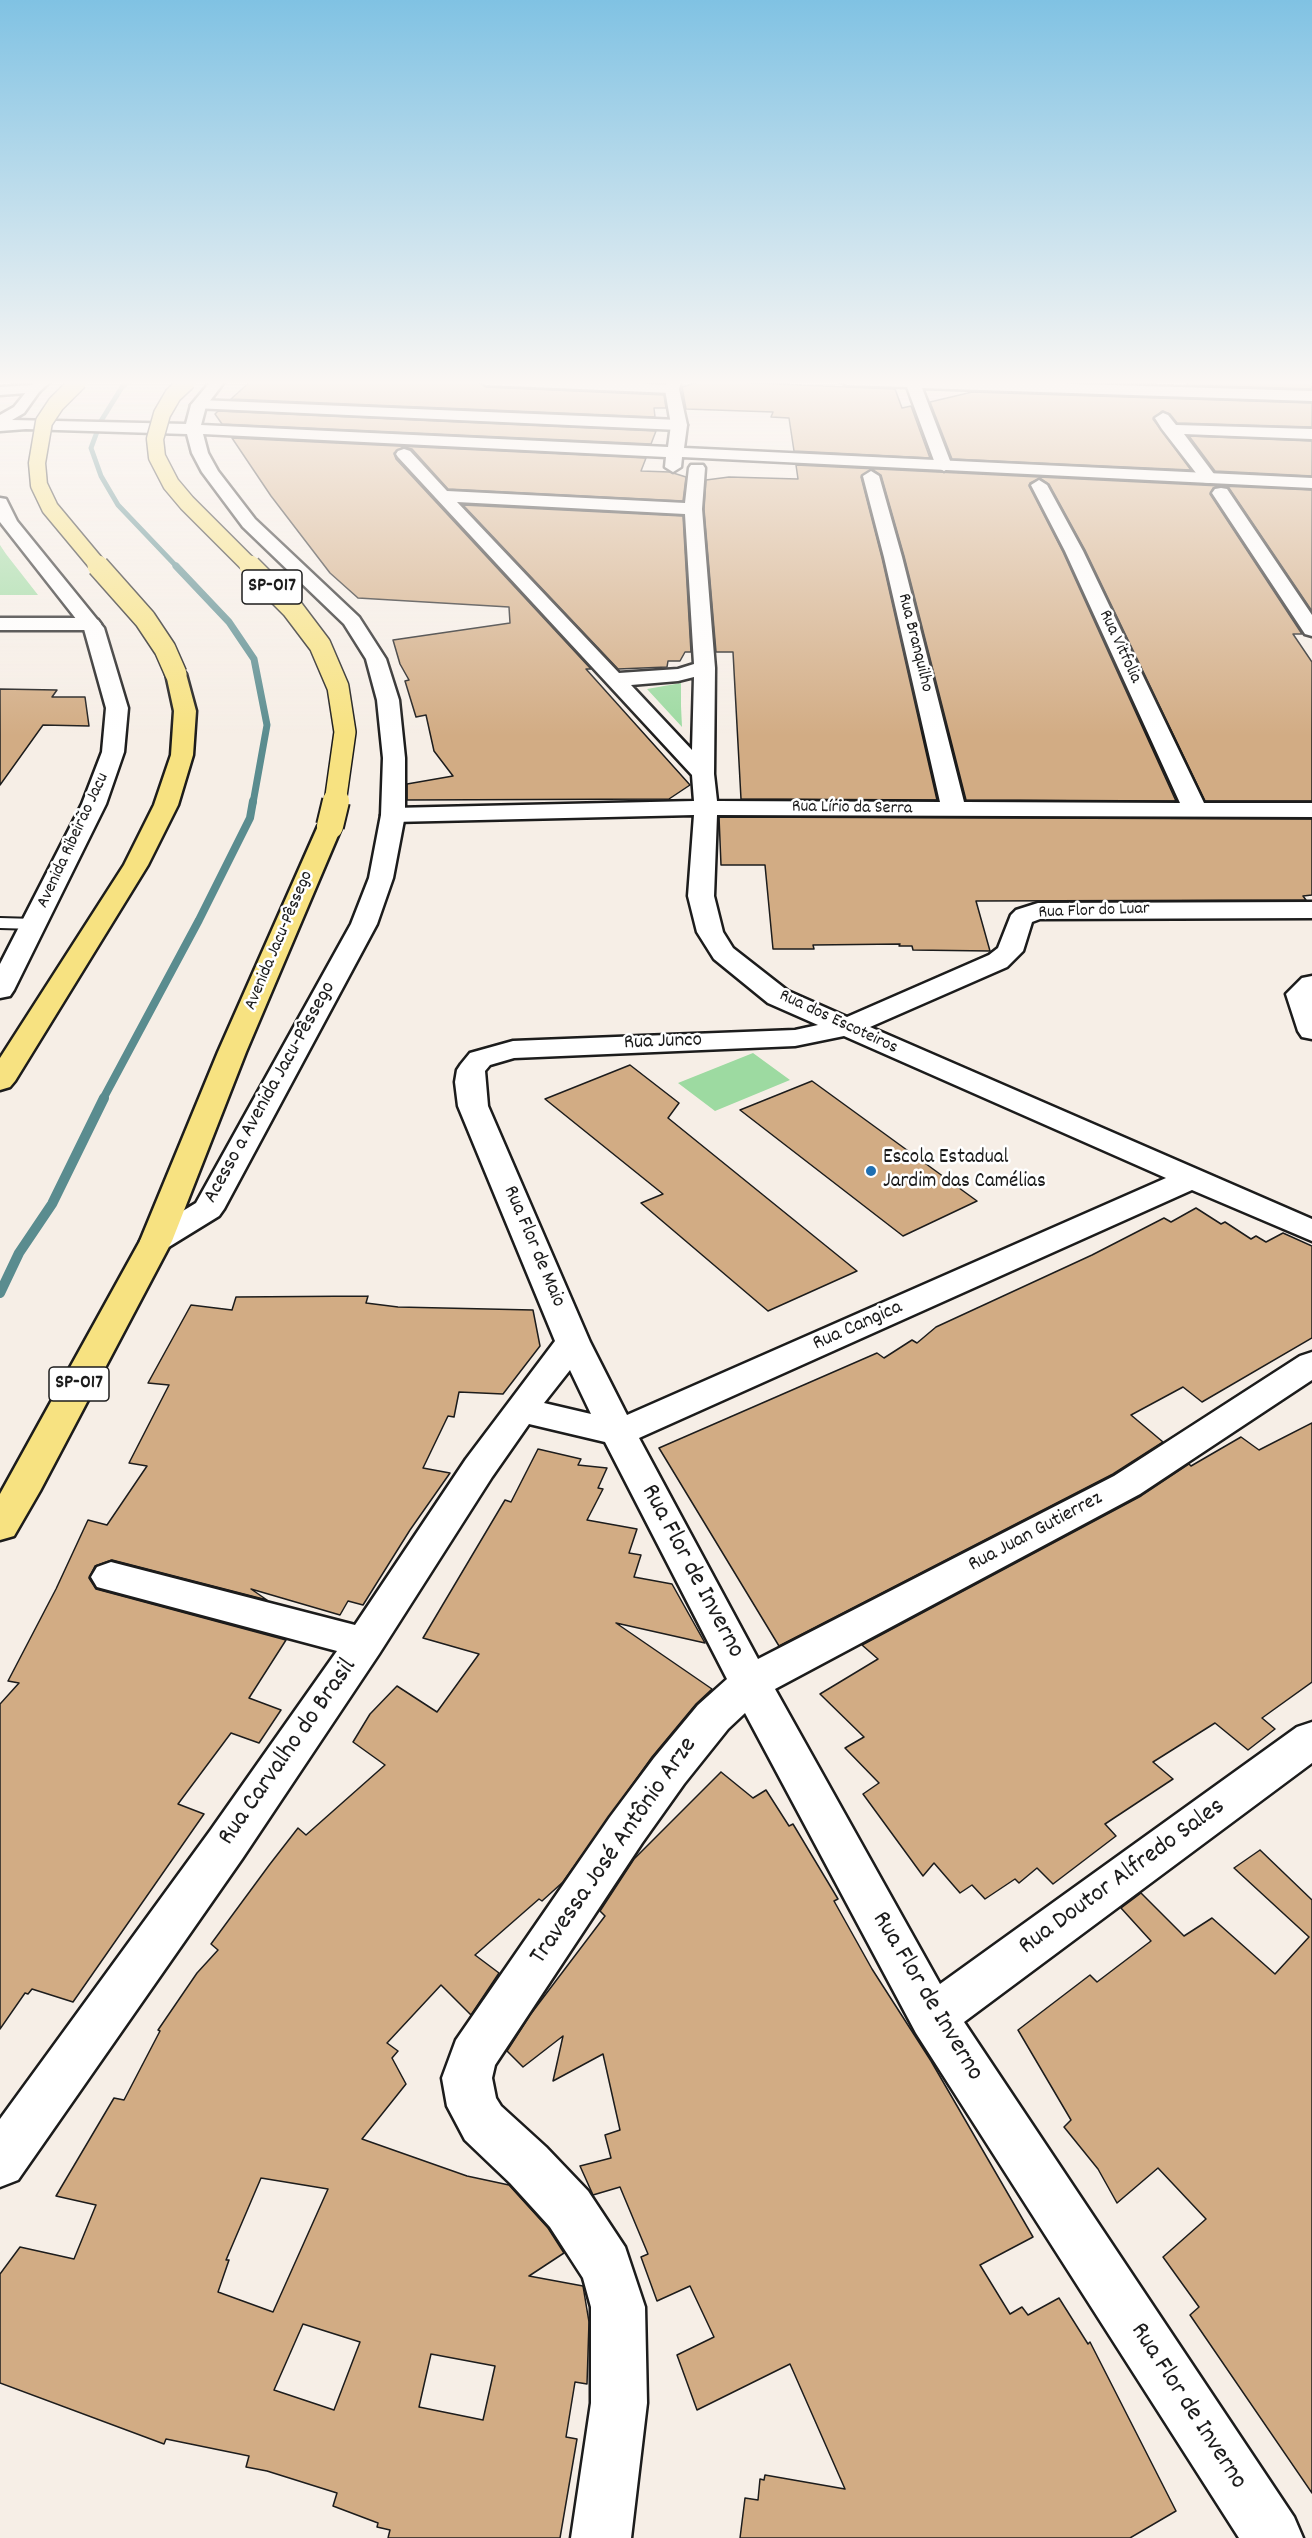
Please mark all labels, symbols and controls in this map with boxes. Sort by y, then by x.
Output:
road number: SP-017 [242,570,302,604]
street label: Rua Branquilho [891,592,937,694]
street label: Rua Vitfolia [1093,607,1145,687]
street label: Avenida Ribeirão Jacu [33,770,115,912]
street label: Rua Lírio da Serra [792,797,912,821]
street label: Avenida Jacu-Pêssego [241,868,319,1014]
street label: Rua Flor do Luar [1038,899,1150,925]
street label: Acesso a Avenida Jacu-Pêssego [200,978,342,1208]
street label: Rua dos Escoteiros [775,986,901,1060]
street label: Rua Junco [624,1029,702,1057]
place label: Escola Estadual Jardim das Camélias [883,1146,1046,1196]
marker: Escola Estadual Jardim das Camélias [864,1164,878,1178]
street label: Rua Flor de Maio [496,1182,570,1312]
street label: Rua Cangica [809,1296,907,1358]
road number: SP-017 [49,1367,109,1401]
street label: Rua Flor de Inverno [632,1480,750,1664]
street label: Rua Juan Gutierrez [965,1487,1107,1579]
street label: Rua Carvalho do Brasil [213,1653,365,1853]
street label: Travessa José Antônio Arze [525,1732,705,1972]
street label: Rua Doutor Alfredo Sales [1014,1793,1232,1963]
street label: Rua Flor de Inverno [863,1907,989,2087]
street label: Rua Flor de Inverno [1122,2318,1252,2496]

